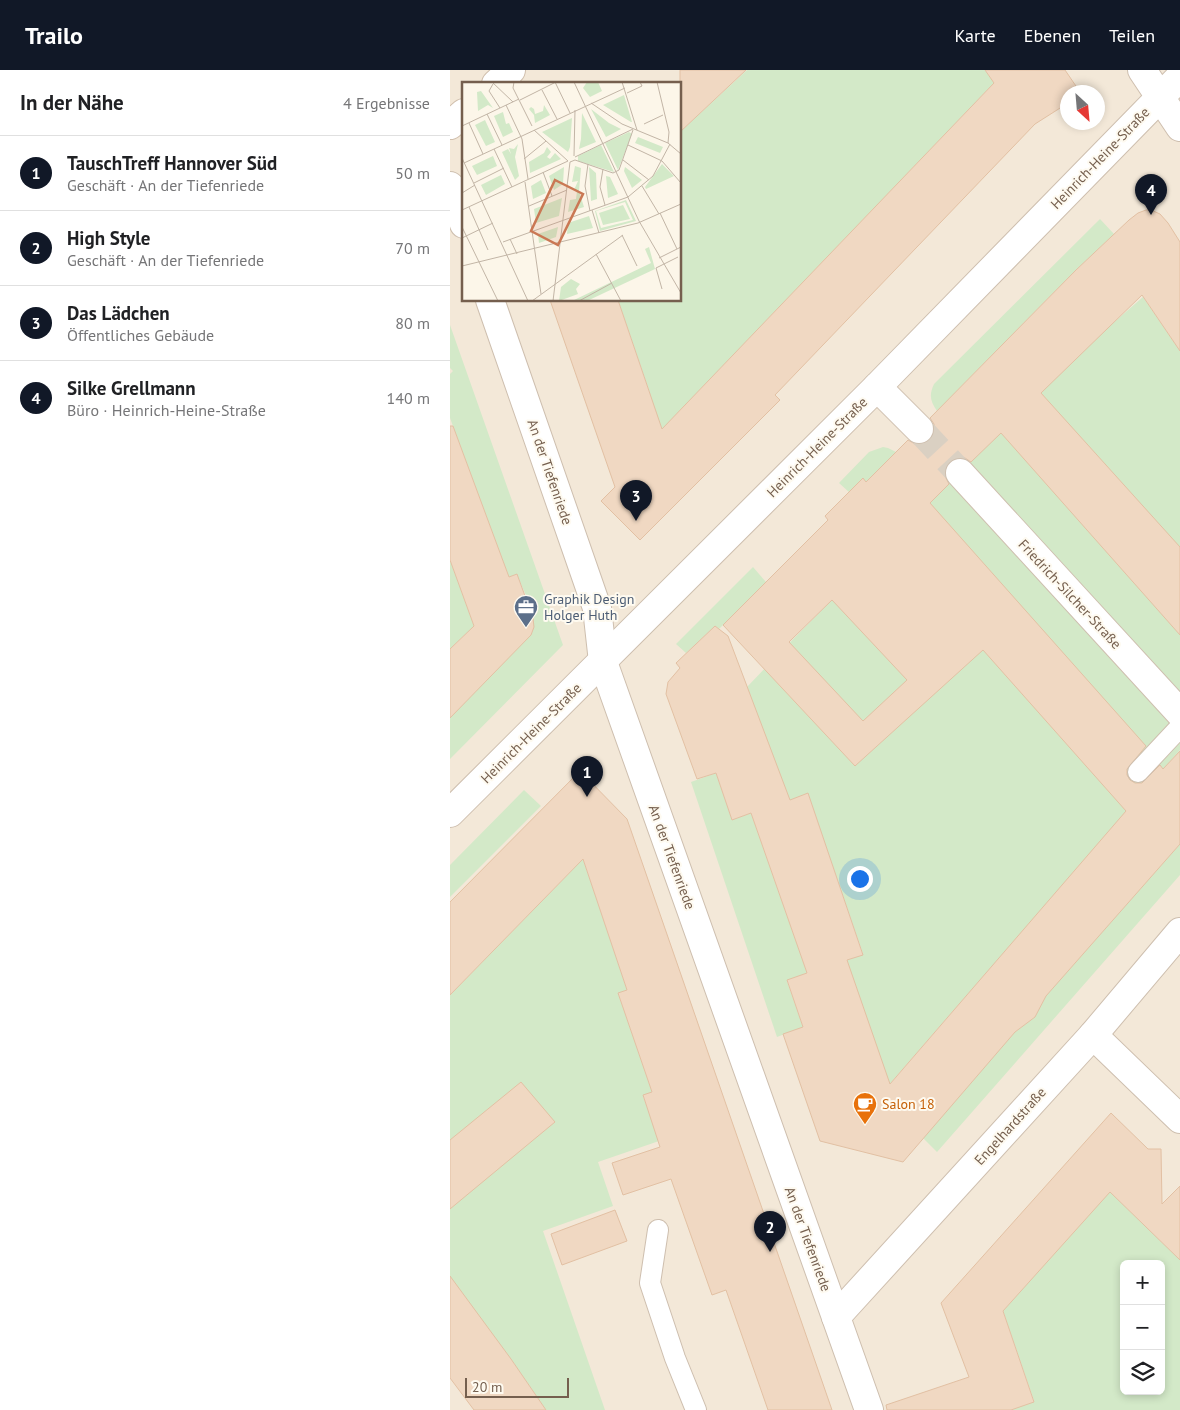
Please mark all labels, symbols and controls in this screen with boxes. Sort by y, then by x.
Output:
text: Trailo [25,20,83,51]
text: Karte [955,24,996,47]
text: Ebenen [1024,24,1081,47]
text: Teilen [1109,24,1155,47]
inset map [462,82,681,301]
north arrow [1060,85,1105,130]
text: In der Nähe [20,89,124,116]
text: 4 Ergebnisse [343,93,430,113]
street label: Heinrich-Heine-Straße [1047,103,1153,213]
text: TauschTreff Hannover Süd [67,151,277,175]
text: 1 [31,163,41,183]
text: 50 m [395,163,430,183]
pin: 4 [1135,174,1167,215]
text: Geschäft · An der Tiefenriede [67,175,264,195]
text: High Style [67,226,150,250]
text: 2 [31,238,41,258]
text: 70 m [395,238,430,258]
text: Geschäft · An der Tiefenriede [67,250,264,270]
text: Das Lädchen [67,301,170,325]
text: 3 [31,313,41,333]
text: 80 m [395,313,430,333]
text: Öffentliches Gebäude [67,325,214,345]
text: Silke Grellmann [67,376,196,400]
text: 4 [31,388,41,408]
text: 140 m [387,388,430,408]
street label: Heinrich-Heine-Straße [763,393,871,501]
text: Büro · Heinrich-Heine-Straße [67,400,266,420]
street label: An der Tiefenriede [524,417,576,527]
pin: 3 [620,480,652,521]
street label: Friedrich-Silcher-Straße [1015,535,1125,653]
place label: Graphik Design Holger Huth [544,590,634,624]
office icon: Graphik Design Holger Huth [513,594,539,628]
street label: Heinrich-Heine-Straße [477,679,585,787]
pin: 1 [571,756,603,797]
street label: An der Tiefenriede [645,802,699,912]
your location [847,866,873,892]
street label: Engelhardstraße [970,1083,1050,1169]
cafe icon: Salon 18 [852,1091,878,1125]
place label: Salon 18 [882,1095,935,1113]
street label: An der Tiefenriede [781,1184,835,1294]
pin: 2 [754,1211,786,1252]
map controls [1120,1260,1165,1395]
button: + [1120,1260,1165,1305]
button: − [1120,1305,1165,1350]
button: layers [1120,1350,1165,1395]
scale bar [465,1375,569,1398]
text: 20 m [472,1378,502,1396]

